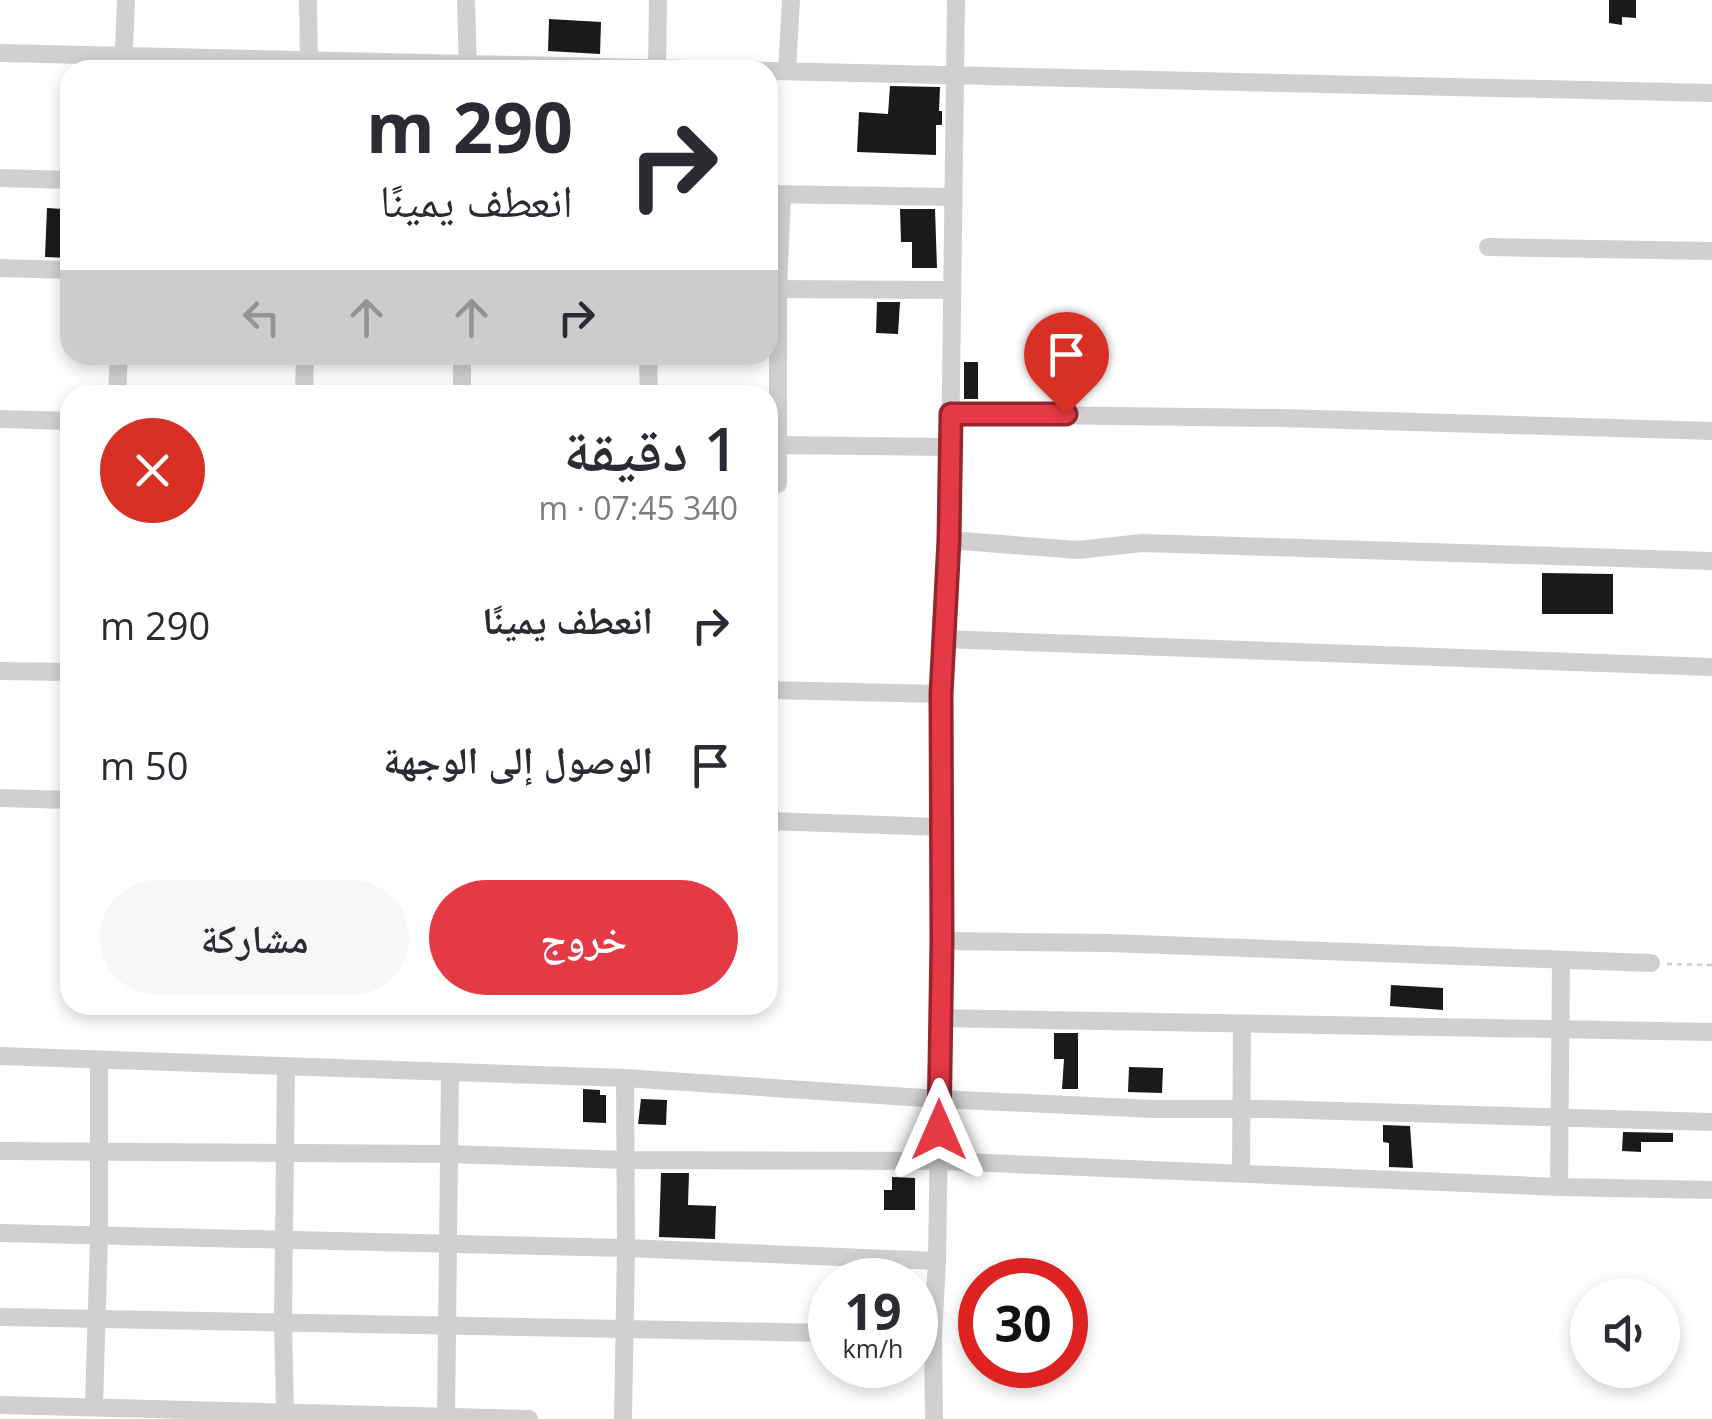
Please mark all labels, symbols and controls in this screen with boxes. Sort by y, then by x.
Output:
text: 290 m [366,78,573,174]
icon: right [608,100,738,230]
text: انعطف يمينًا [380,169,573,230]
icon: left [234,290,289,345]
icon: ahead [339,290,394,345]
icon: ahead [444,290,499,345]
icon: right [549,290,604,345]
pin [1024,312,1109,415]
icon: arrive [1039,327,1094,382]
text: 1 دقيقة [563,407,738,489]
button: close [100,418,205,523]
text: 340 m · 07:45 [539,486,738,529]
text: انعطف يمينًا [482,593,653,645]
icon: right [683,598,738,653]
text: 290 m [100,599,210,651]
text: الوصول إلى الوجهة [383,733,653,785]
icon: arrive [683,738,738,793]
text: 50 m [100,739,189,791]
button: مشاركة [100,880,409,995]
button: خروج [429,880,738,995]
position arrow [887,1078,991,1182]
speed limit sign: 30 [958,1258,1088,1388]
text: 19 [844,1277,902,1345]
map controls [1570,1278,1680,1388]
button: sound [1570,1278,1680,1388]
text: km/h [843,1331,903,1365]

